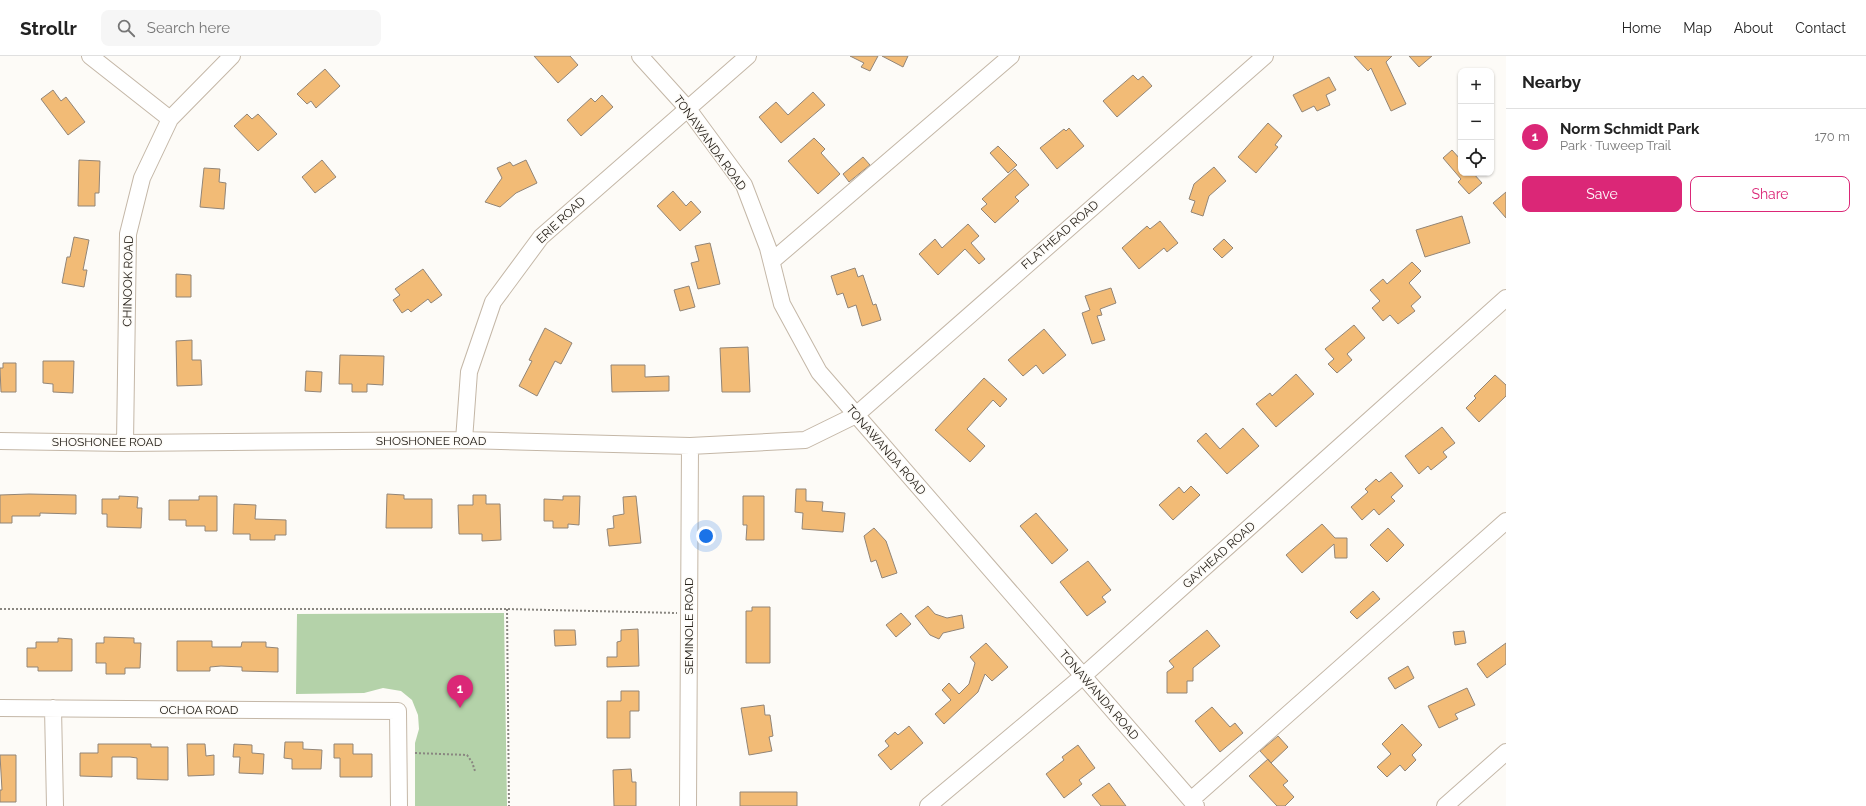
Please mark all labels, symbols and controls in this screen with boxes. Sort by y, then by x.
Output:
search box [101,10,381,46]
text: Strollr [20,17,77,39]
icon: search [115,17,137,39]
text: Search here [147,19,230,37]
text: Home [1622,20,1661,36]
text: Map [1683,20,1712,36]
text: About [1734,20,1773,36]
text: Contact [1795,20,1846,36]
map controls [1458,68,1494,176]
button: + [1458,68,1494,104]
text: Nearby [1522,72,1581,92]
street label: TONAWANDA ROAD [671,93,749,194]
button: − [1458,104,1494,140]
text: Norm Schmidt Park [1560,120,1699,138]
text: 1 [1532,129,1538,144]
text: 170 m [1814,129,1850,144]
text: Park · Tuweep Trail [1560,138,1671,153]
button: locate [1458,140,1494,176]
button: Save [1522,176,1682,212]
button: Share [1690,176,1850,212]
street label: ERIE ROAD [534,194,589,246]
street label: FLATHEAD ROAD [1018,197,1102,272]
street label: CHINOOK ROAD [120,235,136,327]
street label: TONAWANDA ROAD [843,402,929,498]
street label: SHOSHONEE ROAD [376,434,487,448]
street label: SHOSHONEE ROAD [52,435,163,449]
street label: GAYHEAD ROAD [1180,519,1258,591]
your location [696,526,716,546]
street label: SEMINOLE ROAD [682,577,696,674]
street label: TONAWANDA ROAD [1056,647,1142,743]
pin: 1 [447,675,473,708]
street label: OCHOA ROAD [160,703,239,717]

